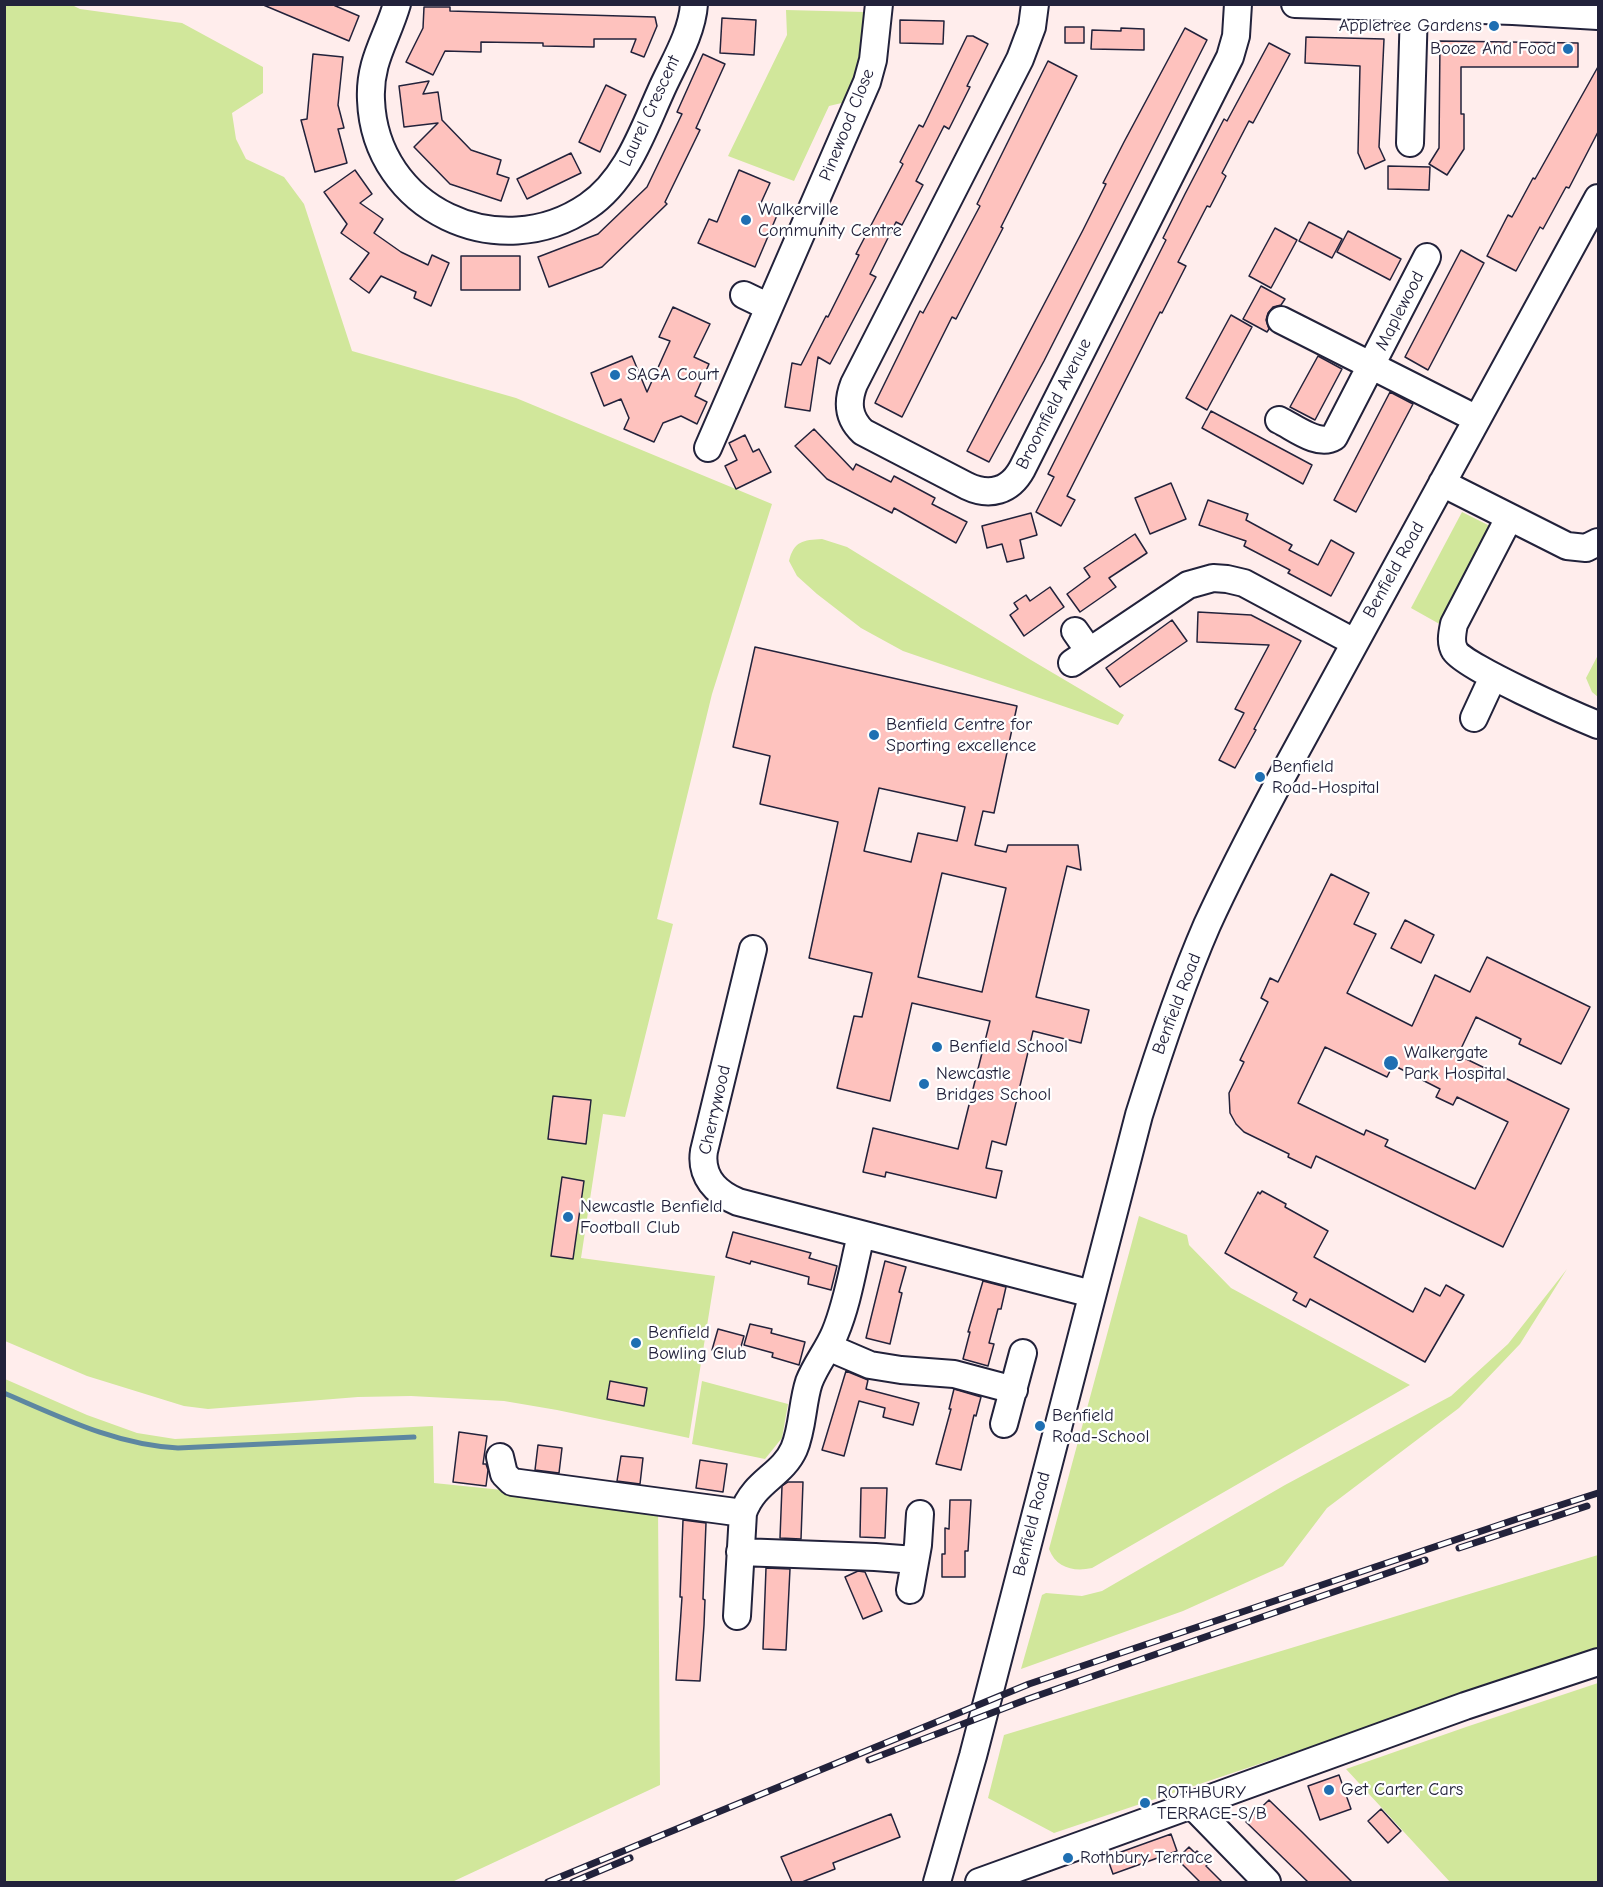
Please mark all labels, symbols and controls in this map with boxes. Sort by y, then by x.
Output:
place label: Appletree Gardens [1339,15,1482,37]
marker: Appletree Gardens [1487,19,1501,33]
place label: Booze And Food [1430,38,1556,60]
marker: Booze And Food [1561,42,1575,56]
street label: Laurel Crescent [615,52,685,170]
street label: Pinewood Close [815,66,879,184]
place label: Walkerville Community Centre [758,199,902,242]
marker: Walkerville Community Centre [739,213,753,227]
street label: Maplewood [1371,268,1429,354]
street label: Broomfield Avenue [1012,335,1096,473]
place label: SAGA Court [627,364,719,386]
marker: SAGA Court [608,368,622,382]
street label: Benfield Road [1359,518,1429,622]
place label: Benfield Centre for Sporting excellence [886,714,1036,756]
marker: Benfield Centre for Sporting excellence [867,728,881,742]
place label: Benfield Road-Hospital [1272,756,1379,798]
marker: Benfield Road-Hospital [1253,770,1267,784]
street label: Benfield Road [1148,950,1206,1058]
place label: Benfield School [949,1036,1068,1058]
marker: Benfield School [930,1040,944,1054]
place label: Walkergate Park Hospital [1404,1042,1506,1084]
marker: Walkergate Park Hospital [1382,1054,1400,1072]
street label: Cherrywood [694,1063,736,1157]
place label: Newcastle Bridges School [936,1063,1051,1106]
marker: Newcastle Bridges School [917,1077,931,1091]
place label: Newcastle Benfield Football Club [580,1196,723,1238]
marker: Newcastle Benfield Football Club [561,1210,575,1224]
place label: Benfield Bowling Club [648,1322,747,1364]
marker: Benfield Bowling Club [629,1336,643,1350]
place label: Benfield Road-School [1052,1405,1149,1448]
marker: Benfield Road-School [1033,1419,1047,1433]
street label: Benfield Road [1009,1470,1055,1578]
place label: Get Carter Cars [1341,1779,1463,1801]
place label: ROTHBURY TERRACE-S/B [1157,1782,1267,1824]
marker: Get Carter Cars [1322,1783,1336,1797]
marker: ROTHBURY TERRACE-S/B [1138,1796,1152,1810]
place label: Rothbury Terrace [1080,1847,1213,1869]
marker: Rothbury Terrace [1061,1851,1075,1865]

